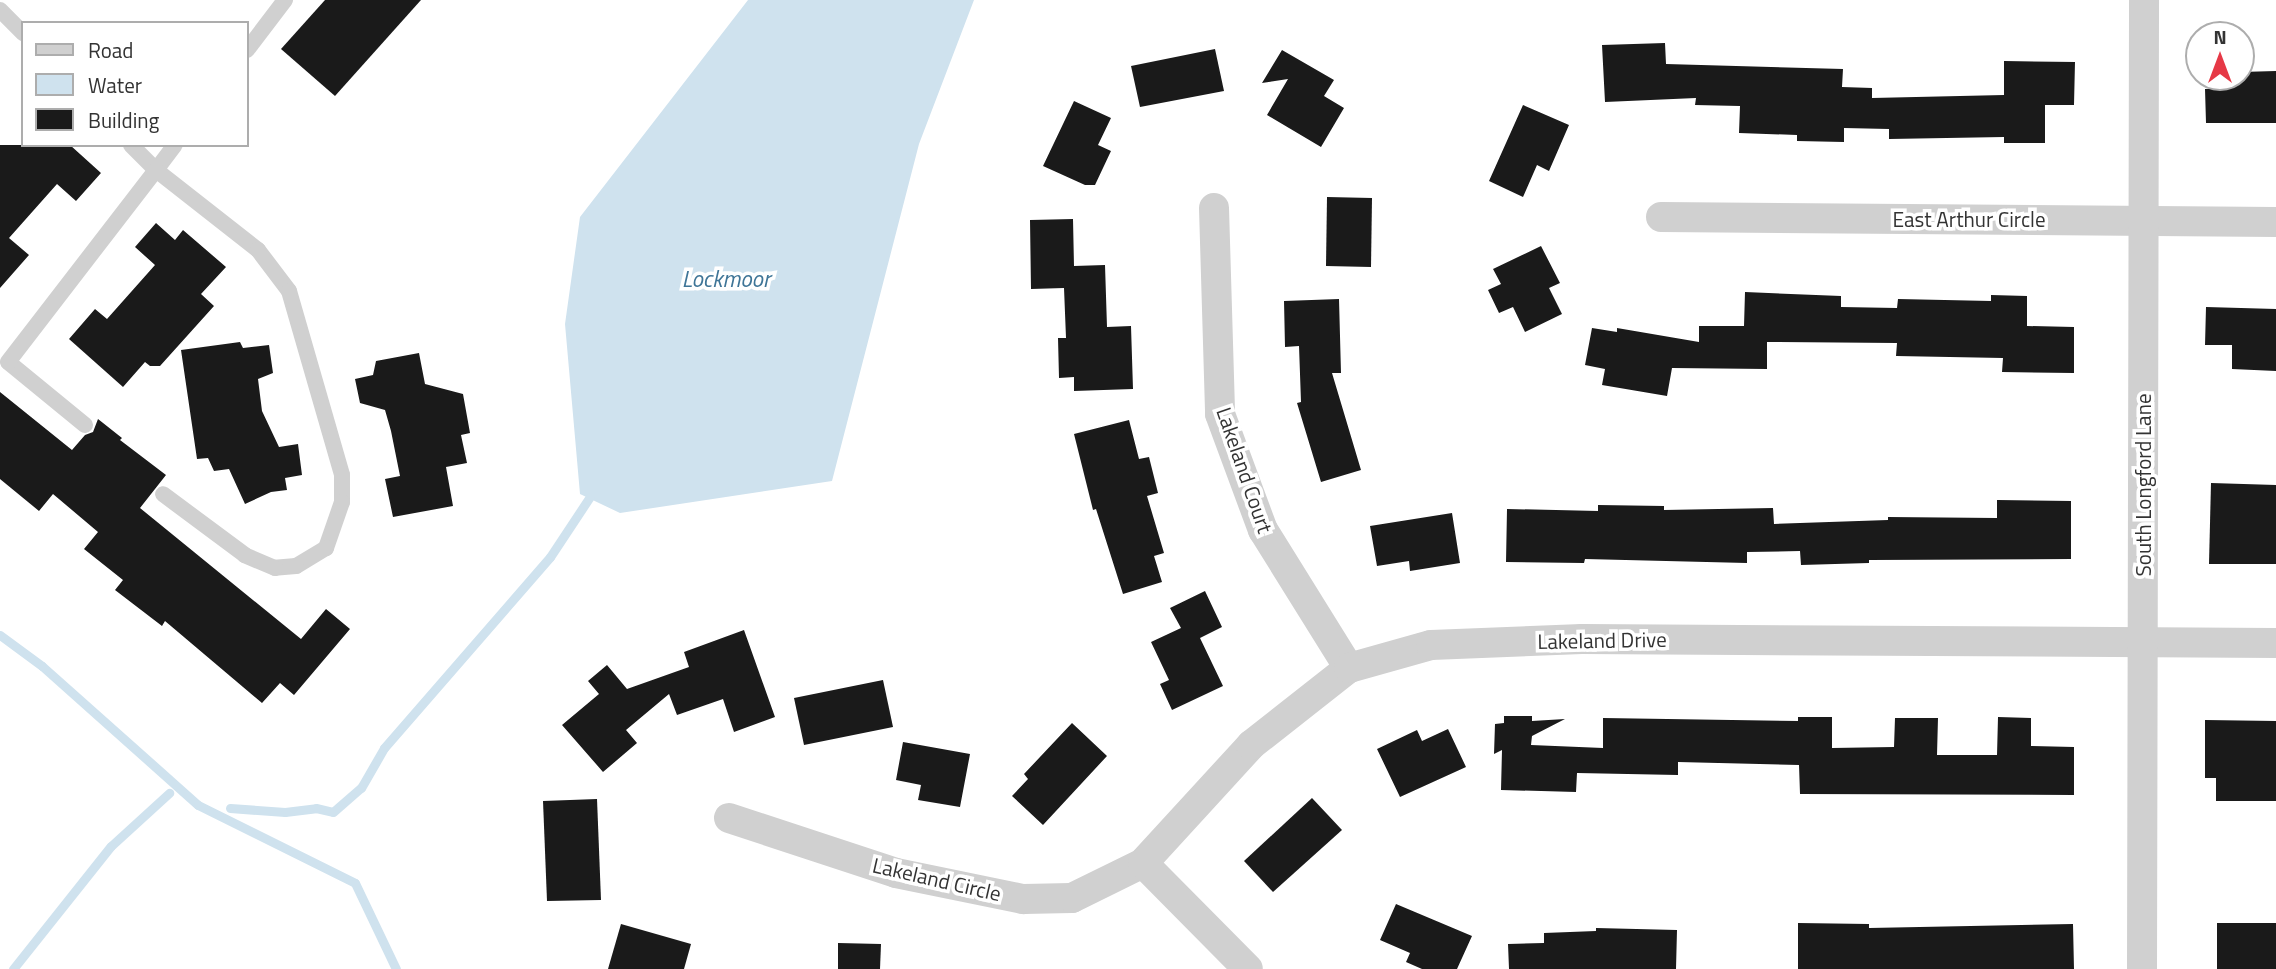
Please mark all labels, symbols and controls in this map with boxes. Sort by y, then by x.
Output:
legend [21,21,248,147]
north arrow [2185,21,2255,91]
text: N [2213,22,2227,51]
text: Road [88,34,133,66]
text: Water [88,69,142,101]
text: Building [88,104,159,136]
street label: East Arthur Circle [1892,206,2046,232]
water label: Lockmoor [682,265,770,293]
street label: South Longford Lane [2130,393,2156,577]
street label: Lakeland Court [1212,404,1278,536]
street label: Lakeland Drive [1537,626,1667,654]
street label: Lakeland Circle [870,852,1004,906]

